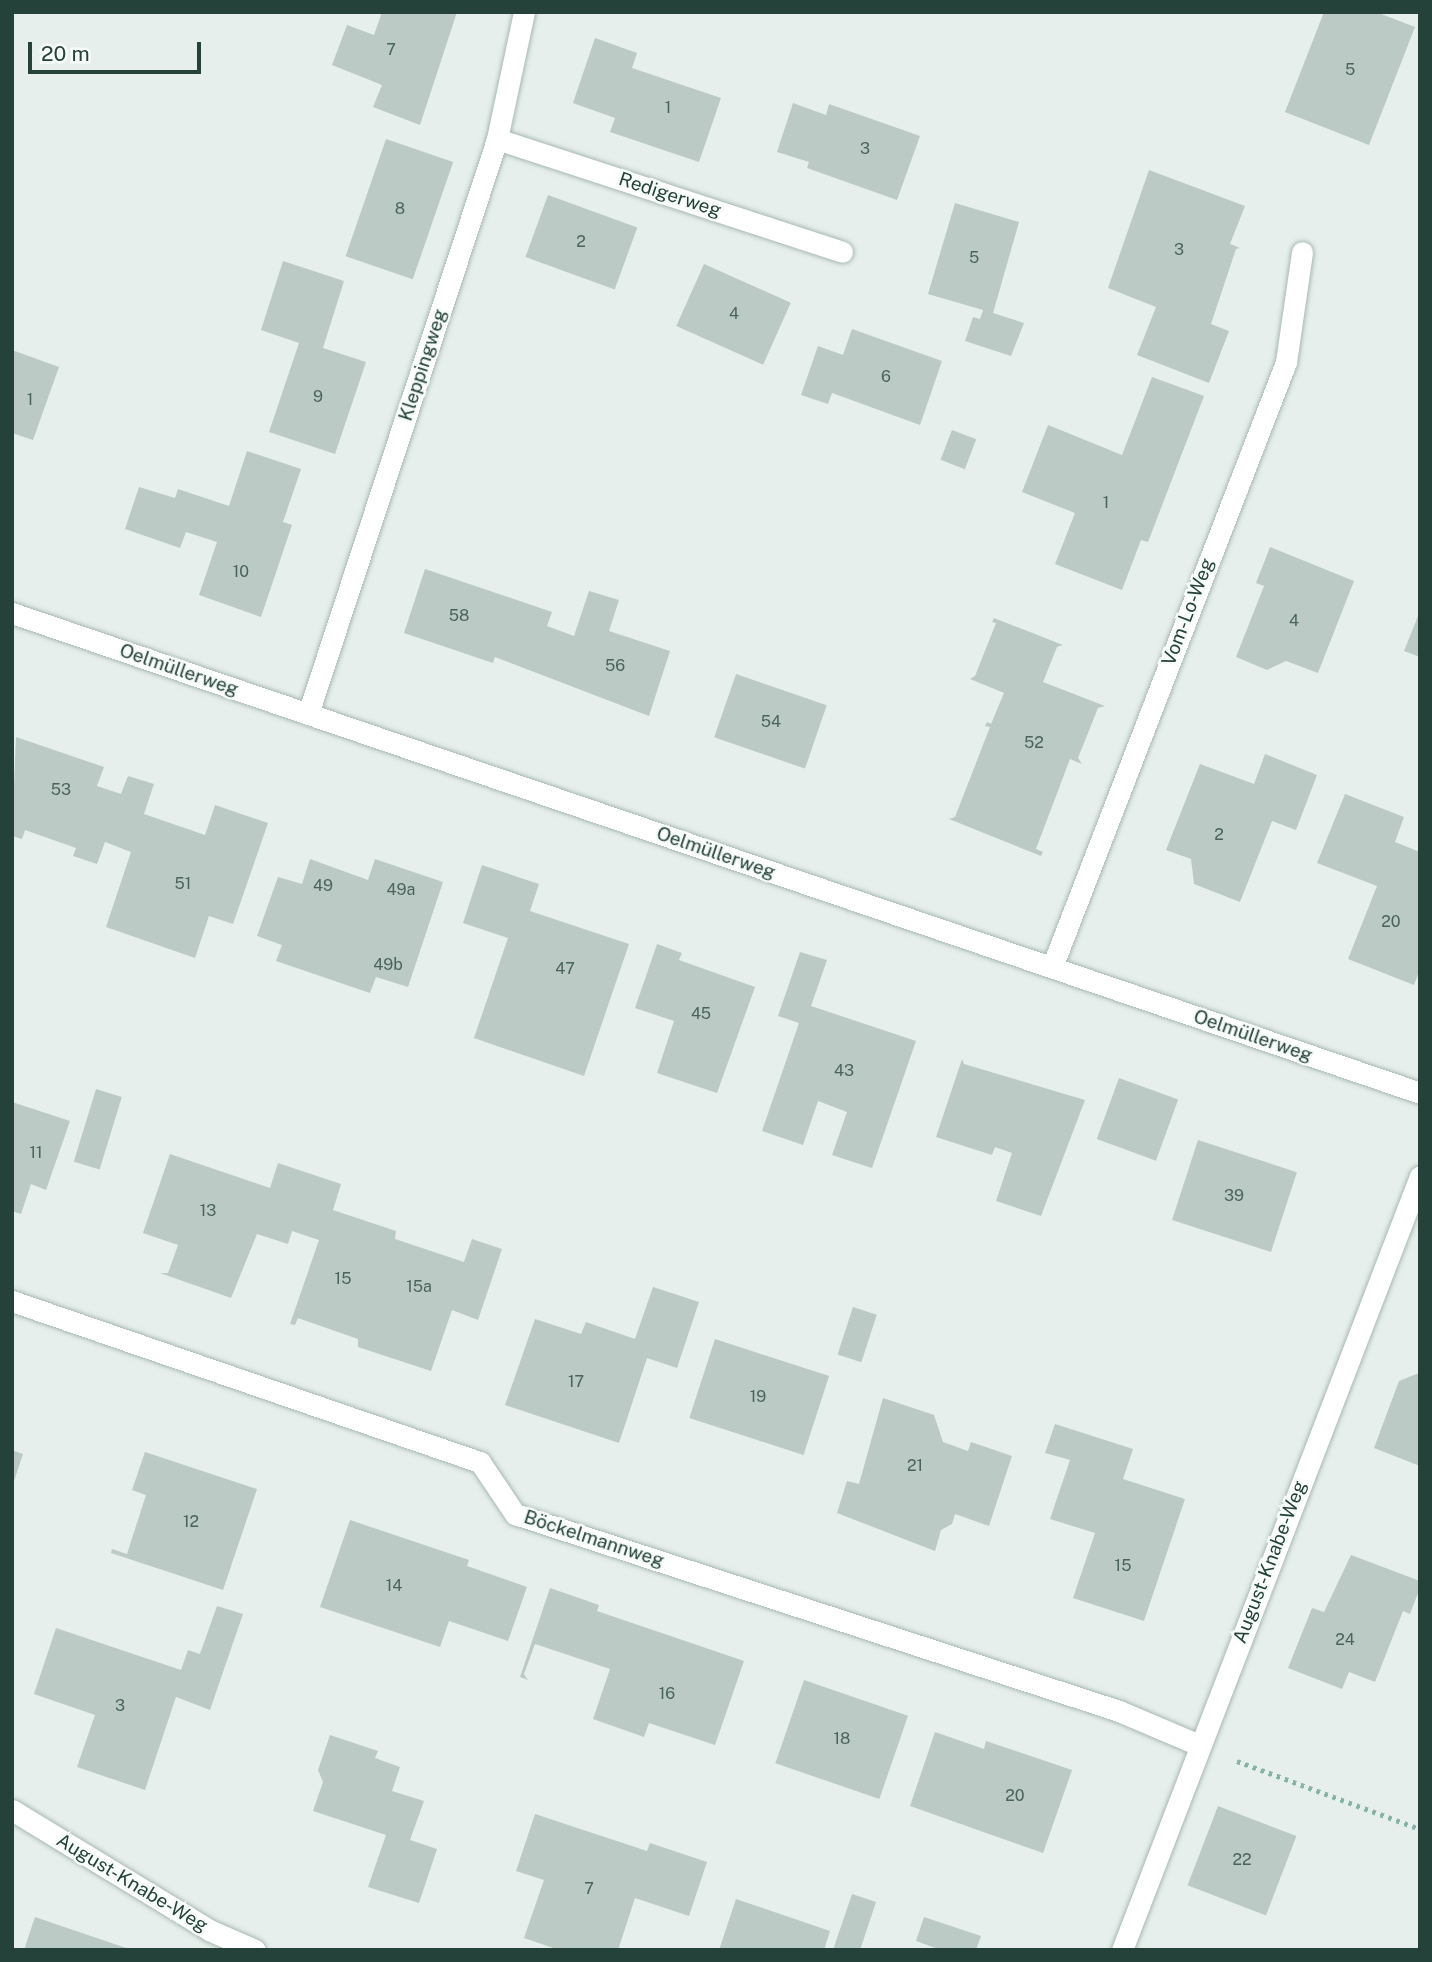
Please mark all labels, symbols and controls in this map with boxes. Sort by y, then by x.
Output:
scale bar [32,28,205,72]
house number: 7 [386,40,396,60]
text: 20 m [41,41,90,66]
house number: 5 [1345,60,1355,80]
house number: 1 [665,98,671,118]
house number: 3 [860,139,870,159]
street label: Redigerweg [616,168,724,222]
house number: 8 [395,199,405,219]
house number: 2 [576,232,586,252]
house number: 3 [1174,240,1184,260]
house number: 5 [969,248,979,268]
house number: 4 [729,304,739,324]
street label: Kleppingweg [394,306,452,424]
house number: 6 [881,367,891,387]
house number: 9 [313,387,323,407]
house number: 1 [27,390,33,410]
house number: 1 [1103,493,1109,513]
street label: Vom-Lo-Weg [1157,555,1219,669]
house number: 10 [233,562,249,582]
house number: 58 [449,606,469,626]
house number: 4 [1289,611,1299,631]
street label: Oelmüllerweg [117,639,241,701]
house number: 56 [605,656,625,676]
house number: 54 [761,712,781,732]
house number: 52 [1024,733,1044,753]
house number: 53 [51,780,71,800]
street label: Oelmüllerweg [654,822,778,884]
house number: 2 [1214,825,1224,845]
house number: 51 [175,874,191,894]
house number: 49 [313,876,333,896]
house number: 49a [387,880,415,900]
house number: 20 [1381,912,1401,932]
house number: 49b [373,955,403,975]
house number: 47 [555,959,575,979]
house number: 45 [691,1004,711,1024]
street label: Oelmüllerweg [1191,1005,1315,1067]
house number: 43 [834,1061,854,1081]
house number: 11 [29,1143,43,1163]
house number: 39 [1224,1186,1244,1206]
house number: 13 [200,1201,216,1221]
house number: 15 [335,1269,351,1289]
house number: 15a [406,1277,432,1297]
house number: 17 [568,1372,584,1392]
house number: 19 [750,1387,766,1407]
house number: 21 [907,1456,923,1476]
street label: August-Knabe-Weg [1228,1477,1312,1647]
street label: Böckelmannweg [521,1506,667,1572]
house number: 12 [183,1512,199,1532]
house number: 15 [1115,1556,1131,1576]
house number: 14 [386,1576,402,1596]
house number: 24 [1335,1630,1355,1650]
house number: 16 [659,1684,675,1704]
house number: 3 [115,1696,125,1716]
house number: 18 [834,1729,850,1749]
house number: 20 [1005,1786,1025,1806]
street label: August-Knabe-Weg [52,1829,212,1937]
house number: 22 [1232,1850,1252,1870]
house number: 7 [584,1879,594,1899]

